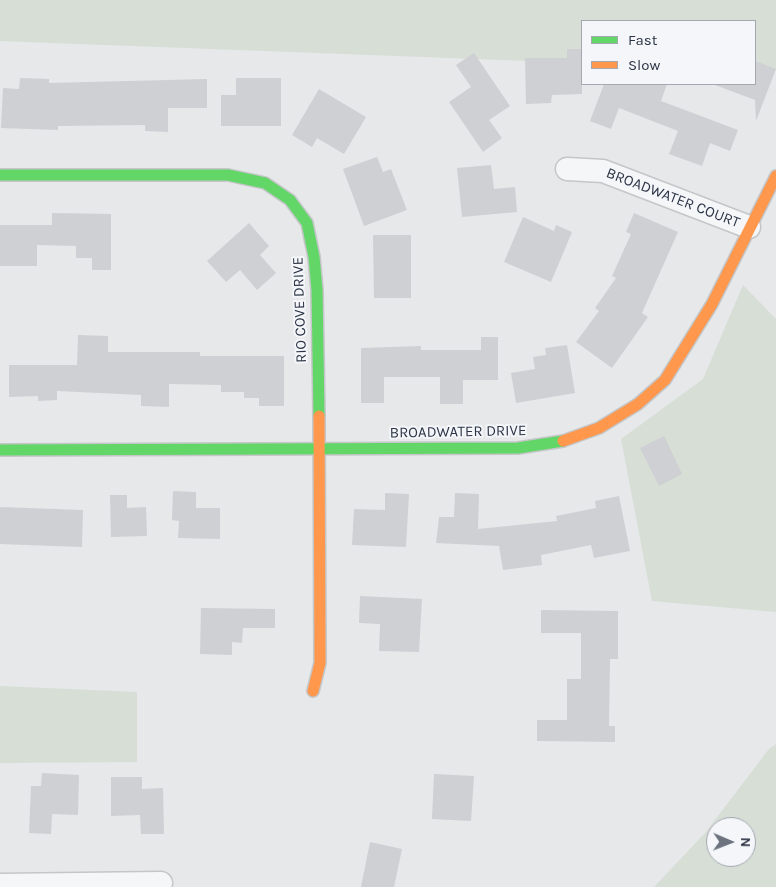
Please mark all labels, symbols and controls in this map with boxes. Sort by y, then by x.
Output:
legend [581,20,756,85]
text: Fast [628,31,657,49]
text: Slow [628,56,660,74]
street label: BROADWATER COURT [604,164,742,232]
street label: RIO COVE DRIVE [289,257,311,363]
street label: BROADWATER DRIVE [390,422,526,442]
north arrow [706,817,756,867]
text: N [737,837,754,847]

